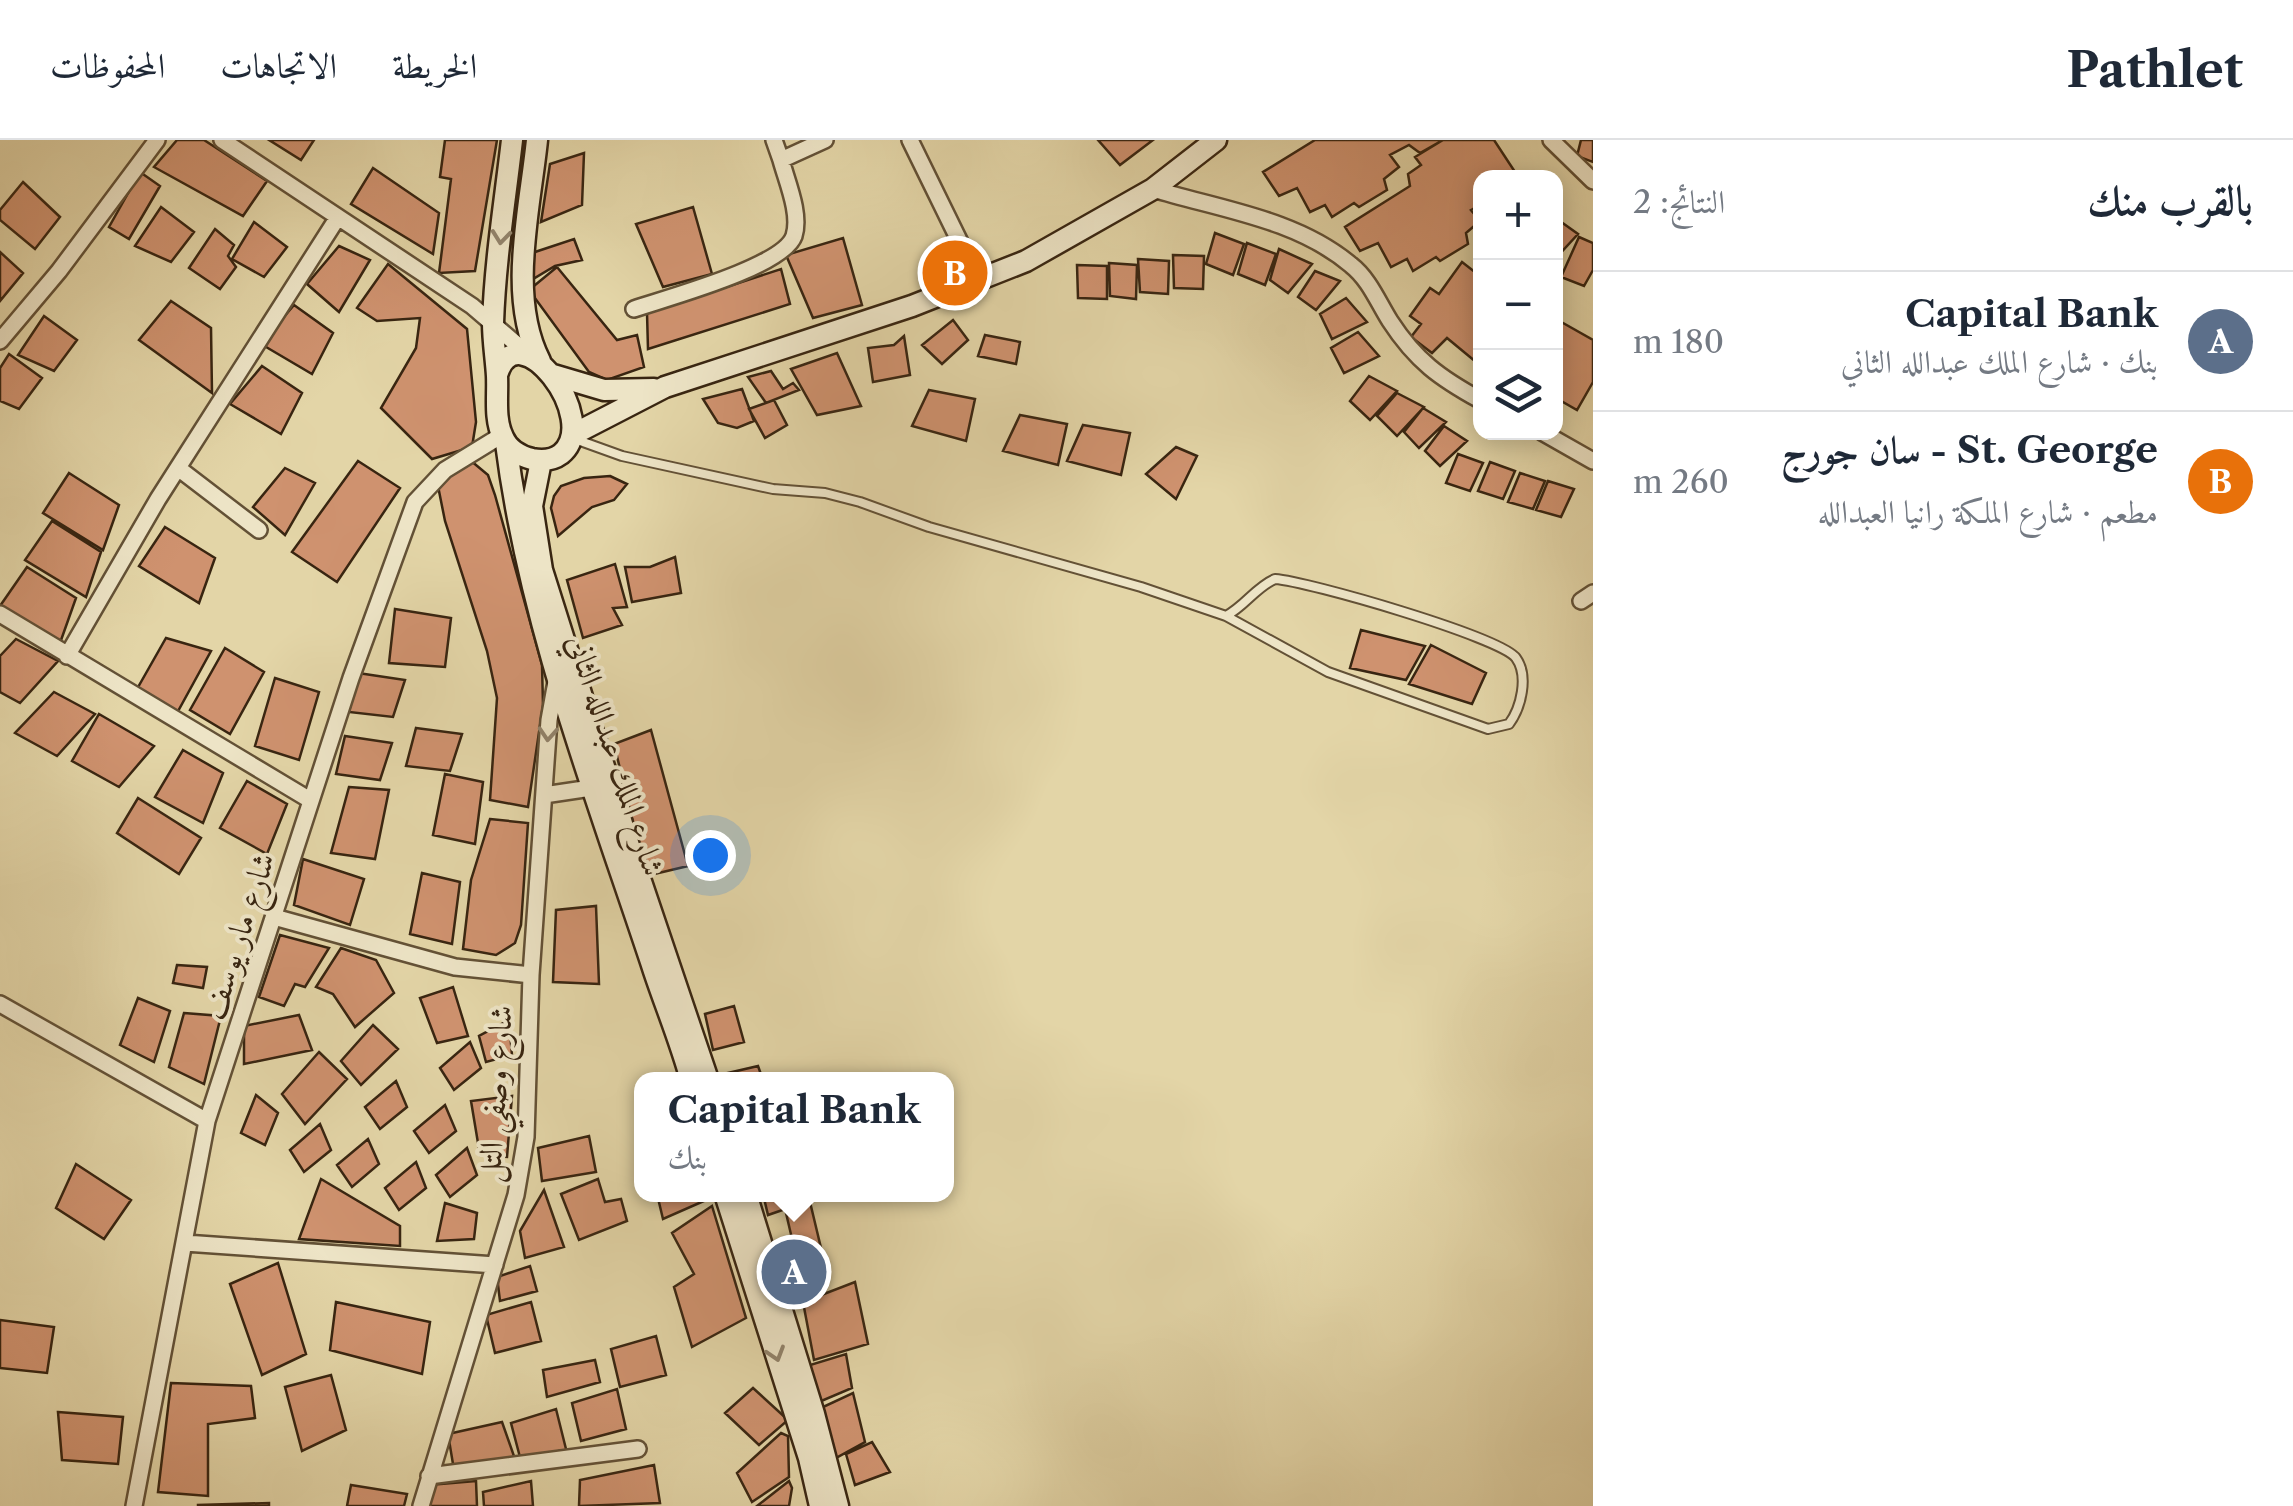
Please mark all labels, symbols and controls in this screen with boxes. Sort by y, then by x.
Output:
text: Pathlet [2066,40,2243,99]
text: المحفوظات [50,44,165,87]
text: الاتجاهات [220,44,337,87]
text: الخريطة [392,44,477,87]
map controls [1473,170,1563,440]
button: + [1473,170,1563,260]
text: بالقرب منك [2087,174,2253,226]
text: النتائج: 2 [1633,182,1725,221]
one-way arrow [491,229,512,245]
pin: B [922,236,988,310]
button: − [1473,260,1563,350]
text: Capital Bank [1905,290,2158,337]
text: 180 m [1633,322,1724,361]
text: A [2208,322,2233,361]
text: بنك · شارع الملك عبدالله الثاني [1841,342,2158,381]
button: layers [1473,350,1563,440]
text: St. George - سان جورج [1781,426,2158,473]
text: 260 m [1633,462,1729,501]
text: B [2209,462,2232,501]
text: مطعم · شارع الملكة رانيا العبدالله [1817,492,2158,531]
street label: شارع الملك عبدالله الثاني [551,629,674,883]
one-way arrow [538,726,559,742]
your location [685,830,736,881]
street label: شارع مار يوسف [192,848,290,1026]
street label: شارع وصفي التل [469,1004,532,1185]
popup [634,1072,954,1202]
text: Capital Bank [667,1086,921,1133]
text: بنك [667,1138,707,1177]
pin: A [762,1234,826,1310]
one-way arrow [764,1345,785,1362]

